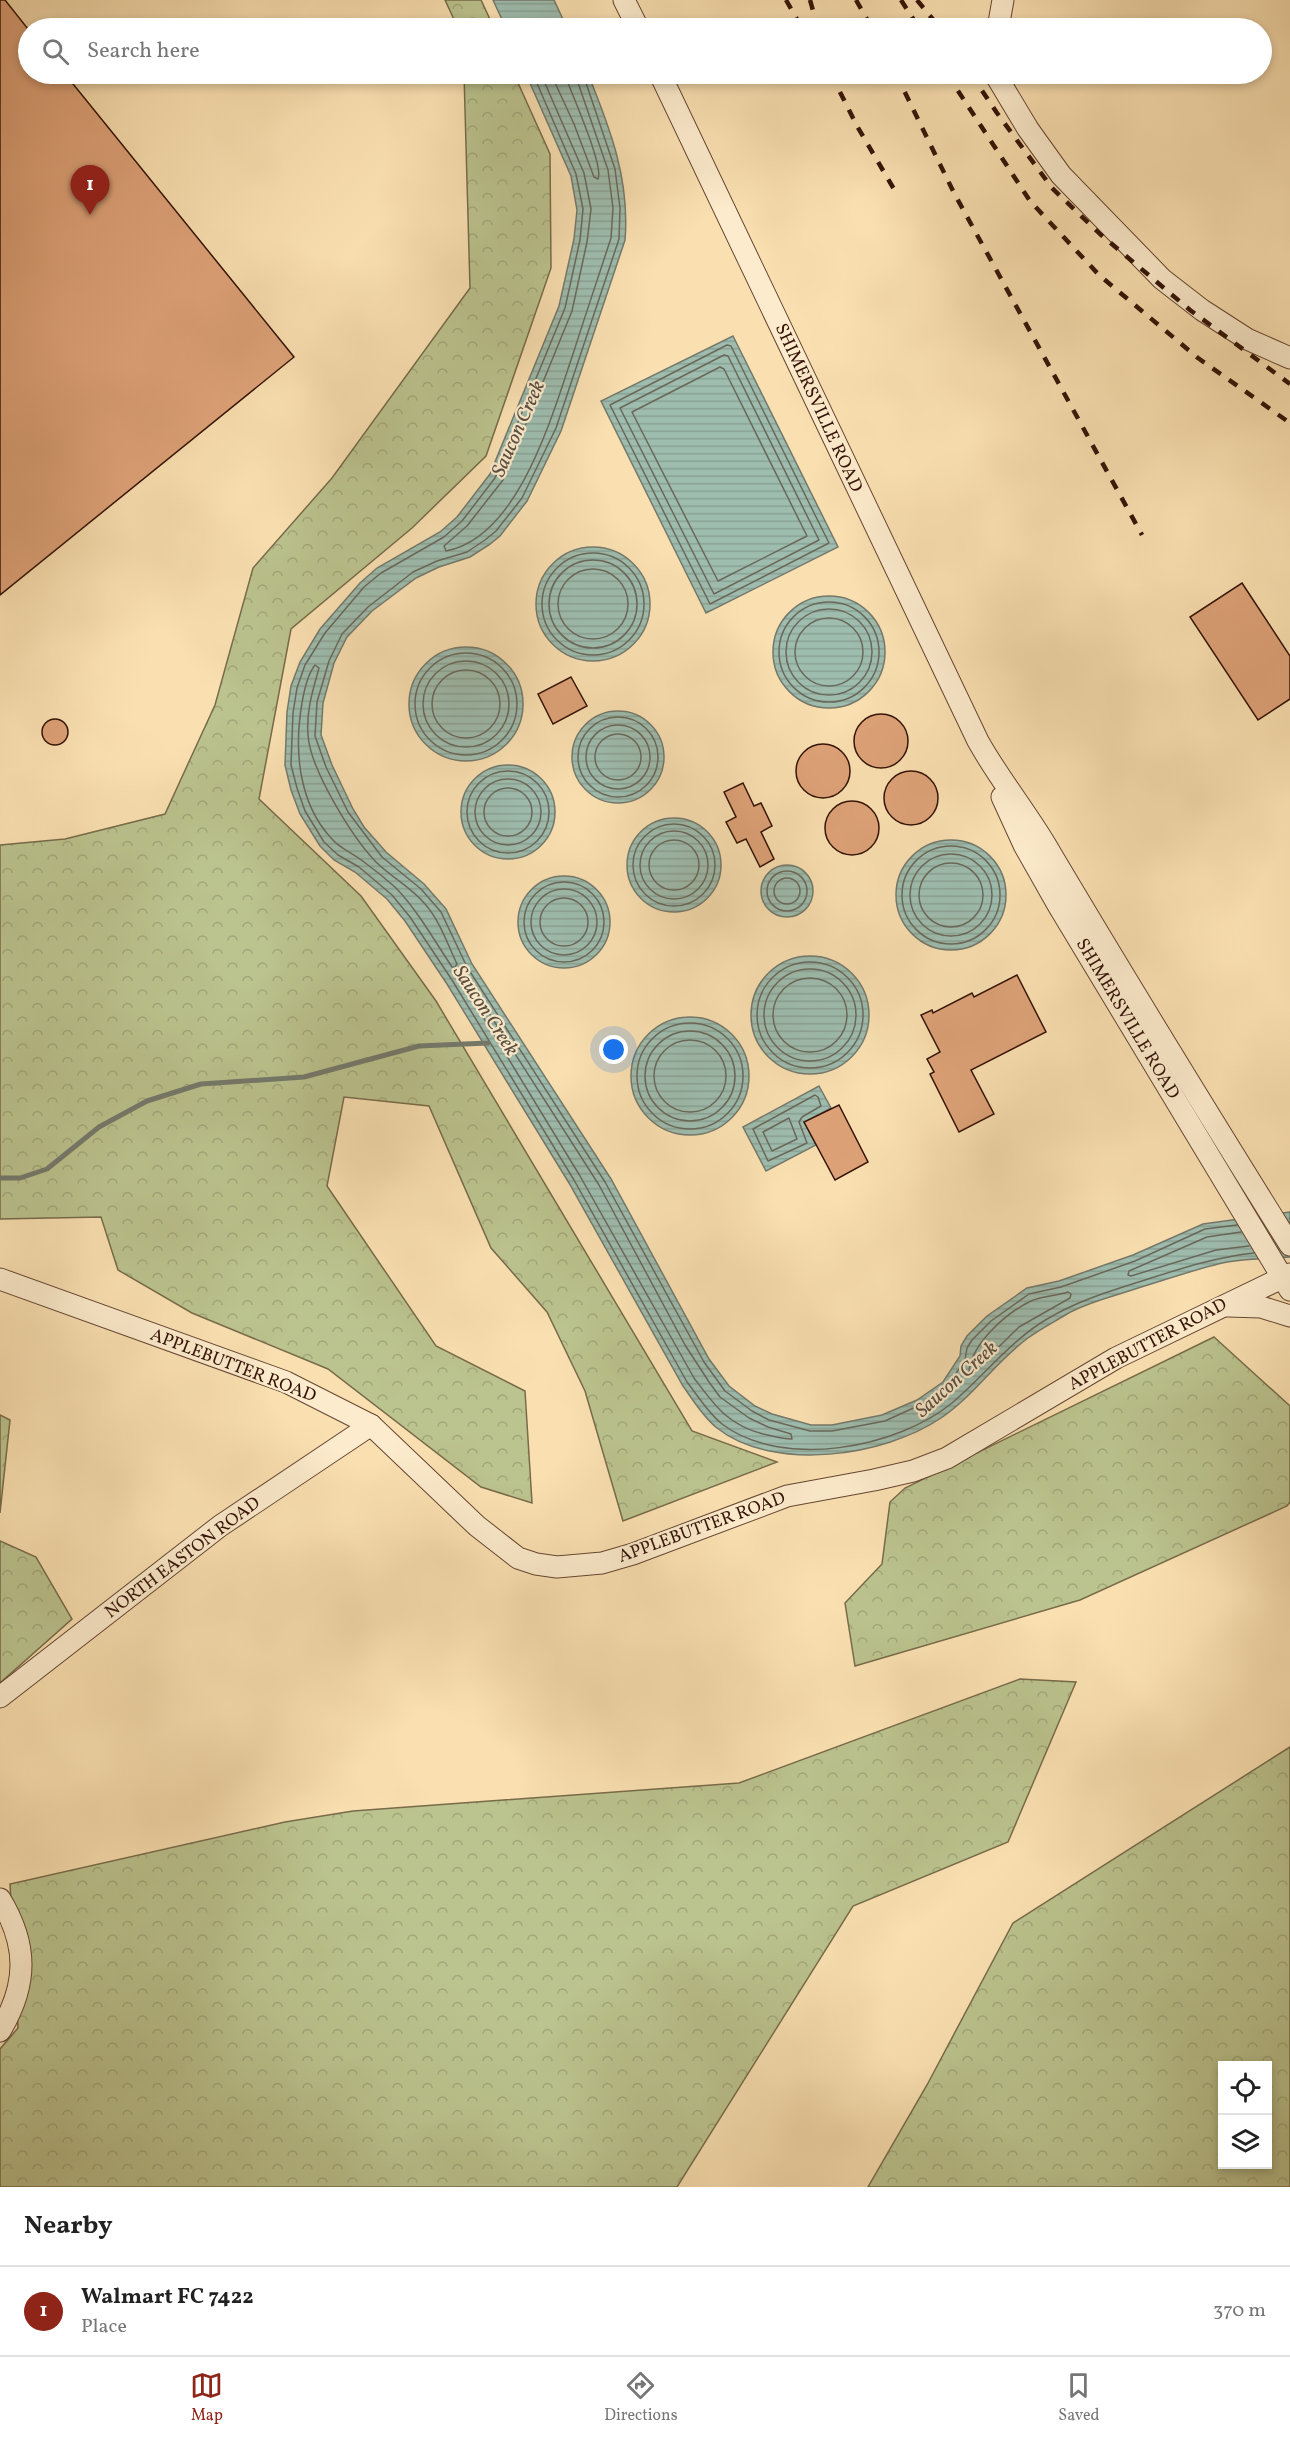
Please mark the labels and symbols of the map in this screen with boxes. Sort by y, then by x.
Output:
pin: 1 [70,166,110,215]
street label: SHIMERSVILLE ROAD [768,320,868,496]
water label: Saucon Creek [485,376,553,482]
street label: SHIMERSVILLE ROAD [1069,934,1185,1104]
water label: Saucon Creek [445,960,525,1062]
your location [599,1035,628,1064]
street label: APPLEBUTTER ROAD [1064,1293,1232,1397]
street label: APPLEBUTTER ROAD [146,1323,320,1409]
water label: Saucon Creek [909,1335,1005,1425]
street label: APPLEBUTTER ROAD [615,1486,789,1570]
street label: NORTH EASTON ROAD [100,1491,266,1625]

